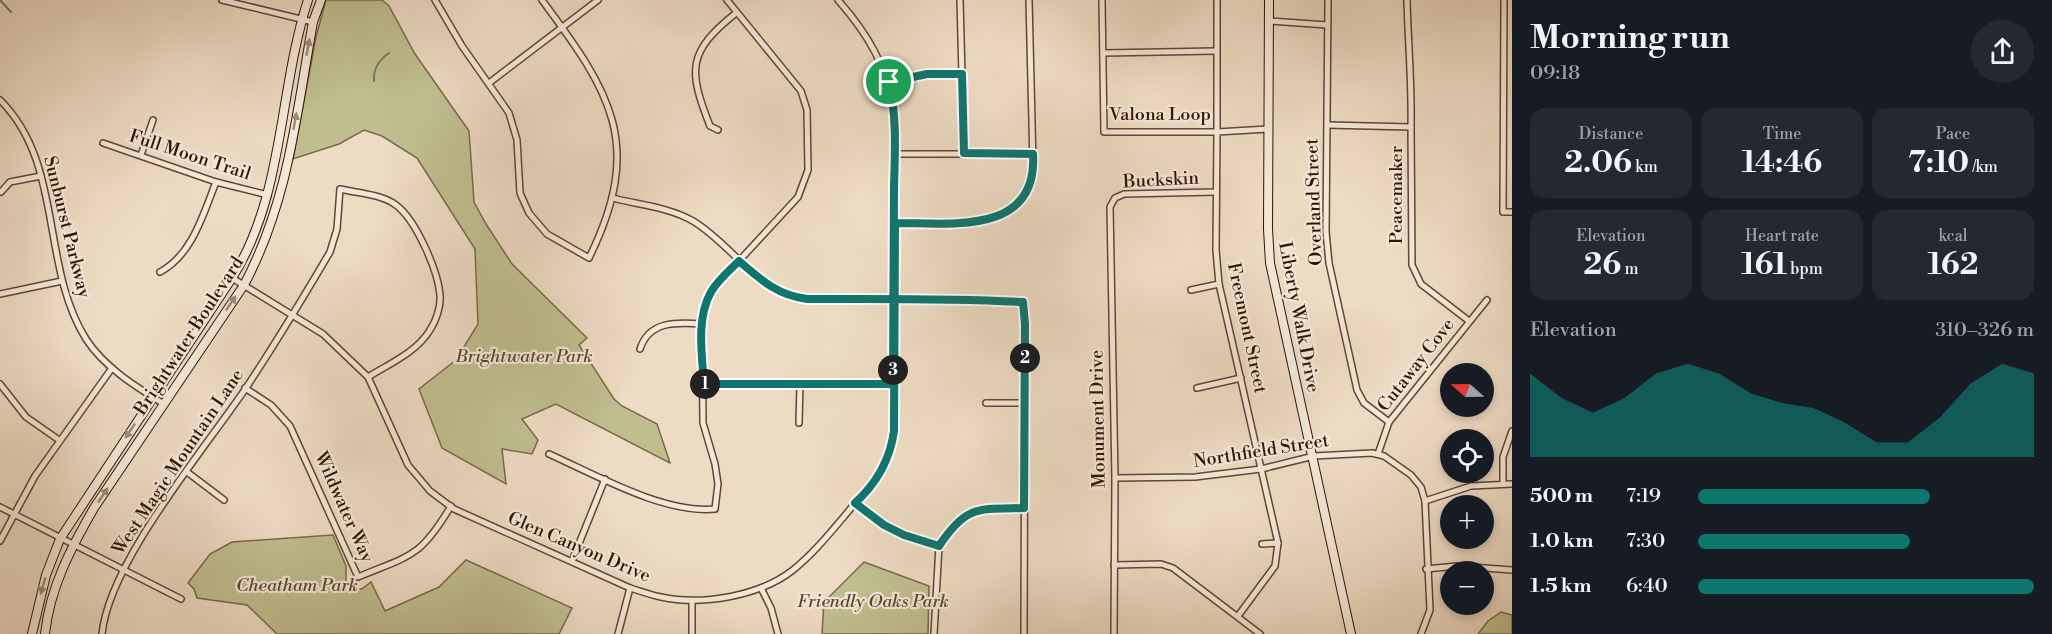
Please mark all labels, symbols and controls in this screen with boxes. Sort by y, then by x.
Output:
text: Morning run [1530,18,1730,59]
button: share [1971,20,2034,83]
one-way arrow [304,37,313,56]
pin [863,56,914,107]
text: 09:18 [1530,61,1580,86]
icon: arrive [872,65,905,98]
street label: Valona Loop [1108,103,1211,126]
one-way arrow [291,111,300,130]
street label: Full Moon Trail [126,124,255,186]
text: Distance [1579,124,1643,144]
text: Time [1763,124,1801,144]
text: Pace [1936,124,1970,144]
street label: Overland Street [1300,137,1328,266]
text: 2.06 [1564,144,1632,182]
text: 14:46 [1742,144,1822,182]
text: 7:10 [1908,144,1969,182]
street label: Peacemaker [1385,146,1408,244]
street label: Sunburst Parkway [38,154,96,301]
text: km [1632,157,1658,177]
text: /km [1969,157,1998,177]
street label: Buckskin [1121,167,1200,194]
text: Elevation [1576,226,1646,246]
text: Heart rate [1745,226,1819,246]
text: kcal [1938,226,1968,246]
street label: Liberty Walk Drive [1273,240,1325,394]
text: 26 [1584,246,1621,284]
text: 161 [1741,246,1787,284]
text: 162 [1928,246,1978,284]
street label: Brightwater Boulevard [128,252,249,421]
text: m [1621,259,1638,279]
text: bpm [1787,259,1823,279]
street label: Freemont Street [1222,261,1272,396]
one-way arrow [226,294,237,311]
street label: Cutaway Cove [1372,314,1460,416]
text: Elevation [1530,318,1617,343]
text: 310–326 m [1935,318,2034,343]
pin: 2 [1010,343,1040,373]
park label: Brightwater Park [454,345,593,368]
text: 2 [1020,348,1030,368]
street label: Monument Drive [1085,350,1111,488]
pin: 3 [878,355,908,385]
text: 3 [888,360,898,380]
north arrow [1440,363,1494,417]
map controls [1440,363,1494,615]
street label: West Magic Mountain Lane [107,365,249,560]
pin: 1 [690,369,720,399]
text: 1 [701,374,709,394]
one-way arrow [124,423,136,439]
street label: Northfield Street [1191,429,1331,473]
button: locate [1440,429,1494,483]
street label: Wildwater Way [309,447,379,566]
text: 500 m [1530,484,1593,509]
text: 7:19 [1626,484,1661,509]
one-way arrow [97,487,108,503]
button: + [1440,495,1494,549]
street label: Glen Canyon Drive [504,507,654,587]
text: 1.0 km [1530,529,1594,554]
text: 7:30 [1626,529,1665,554]
button: − [1440,561,1494,615]
park label: Cheatham Park [236,574,358,597]
text: 1.5 km [1530,574,1591,599]
text: 6:40 [1626,574,1668,599]
one-way arrow [38,577,47,595]
park label: Friendly Oaks Park [797,590,949,613]

